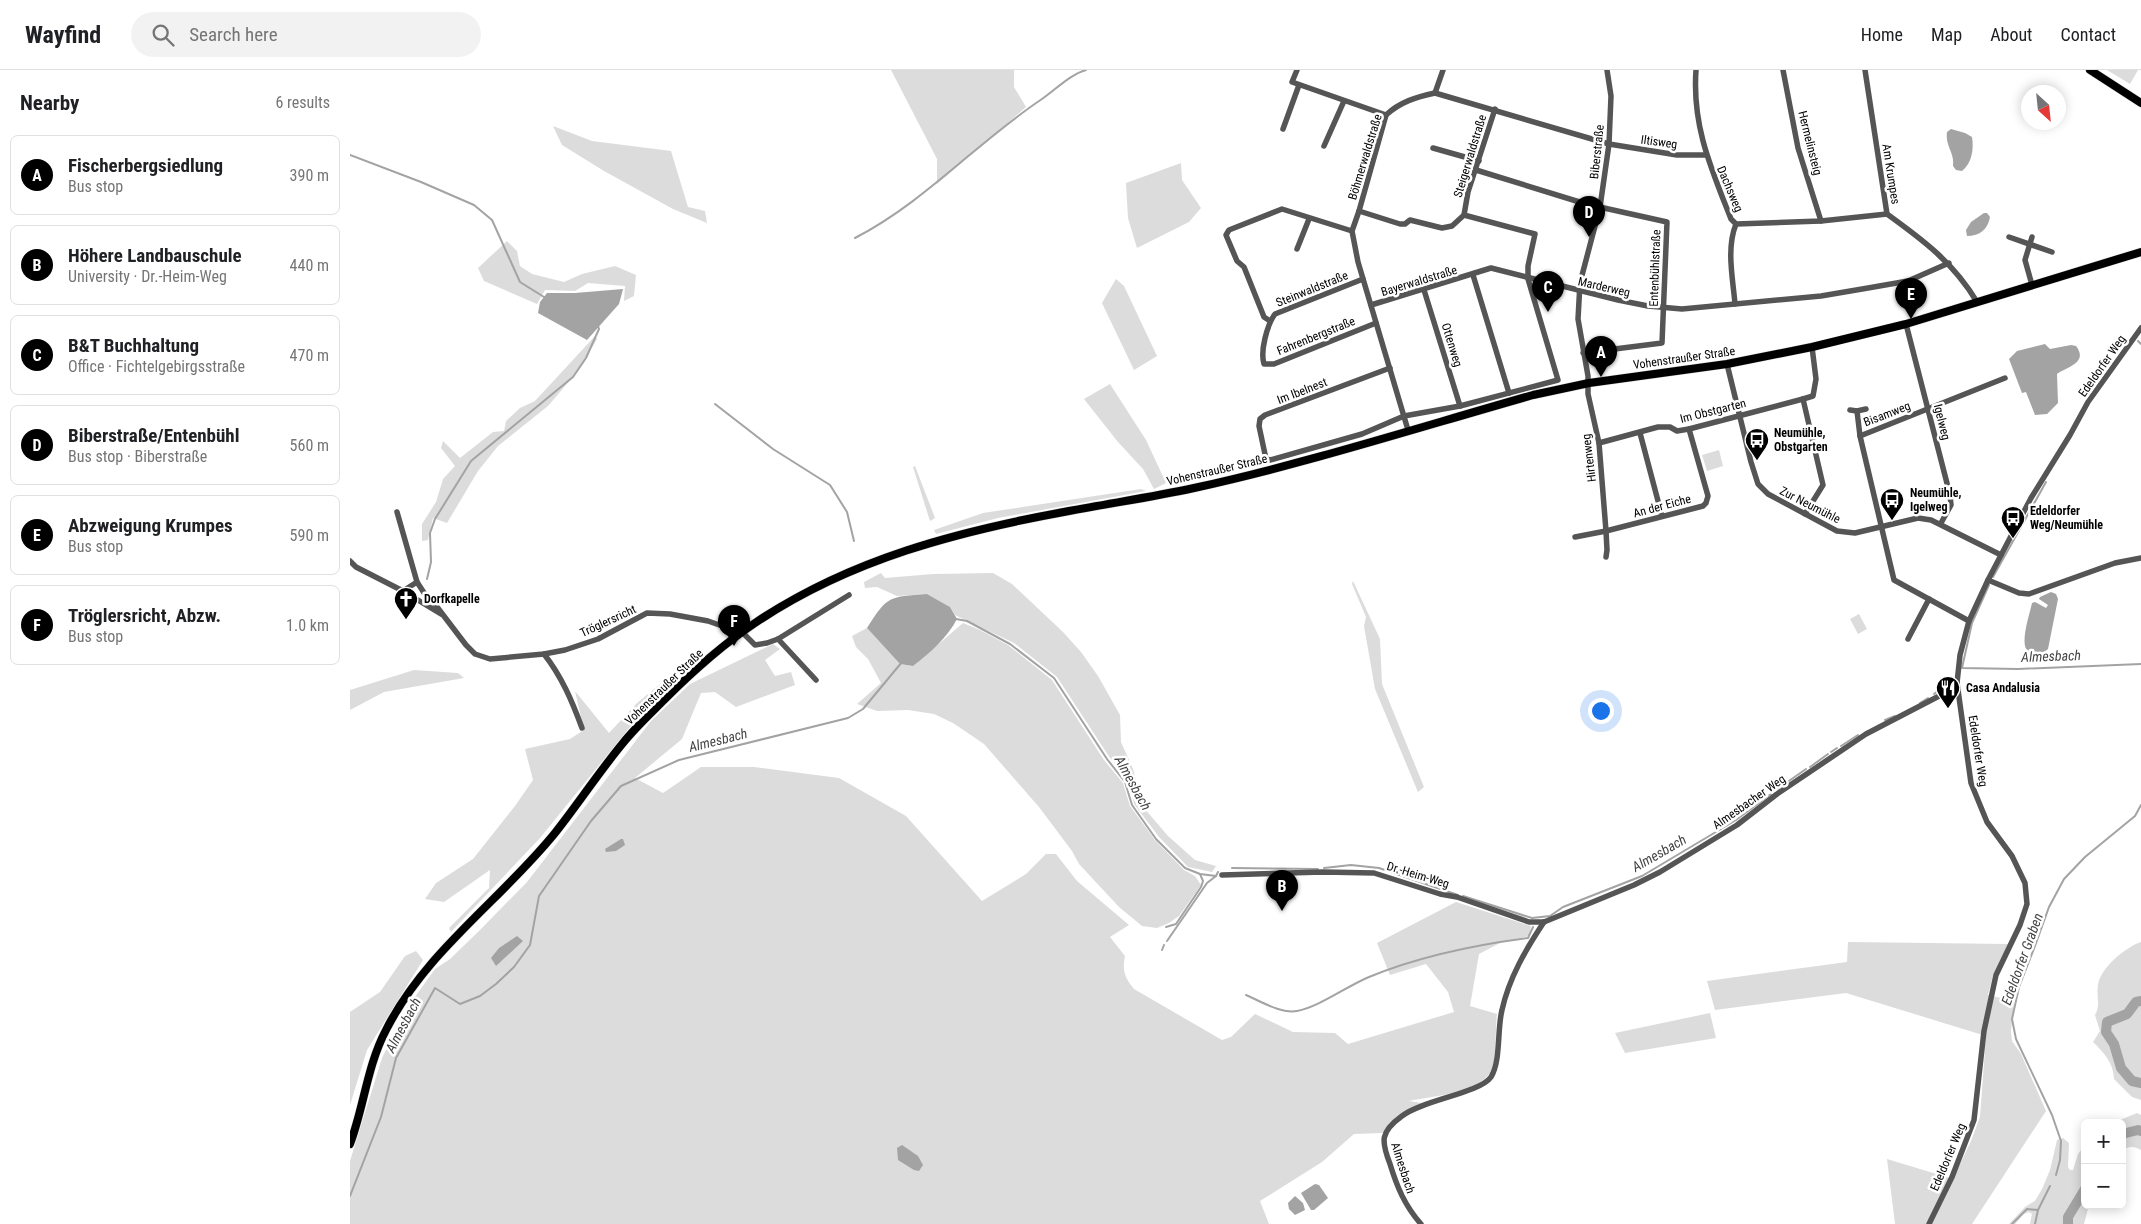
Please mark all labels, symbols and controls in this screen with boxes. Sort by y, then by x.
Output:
search box [131,12,481,57]
text: Wayfind [25,21,101,49]
icon: search [149,21,177,49]
text: Search here [189,23,278,46]
text: Home [1861,24,1903,45]
text: Map [1931,24,1962,45]
text: About [1990,24,2032,45]
text: Contact [2060,24,2116,45]
north arrow [2021,85,2066,130]
text: Nearby [20,91,79,115]
text: 6 results [275,93,330,112]
street label: Hermelinsteig [1795,109,1825,177]
street label: Böhmerwaldstraße [1345,112,1385,202]
street label: Steigerwaldstraße [1451,113,1489,199]
street label: Biberstraße [1587,124,1607,180]
street label: Iltisweg [1640,133,1678,152]
street label: Am Krumpes [1879,143,1903,205]
text: Fischerbergsiedlung [68,154,223,177]
street label: Dachsweg [1714,164,1746,214]
text: A [32,166,42,185]
text: 390 m [290,166,329,185]
text: Bus stop [68,177,123,196]
pin: D [1573,196,1605,237]
street label: Entenbühlstraße [1647,229,1663,307]
text: Höhere Landbauschule [68,244,242,267]
text: B [33,256,41,275]
text: 440 m [290,256,329,275]
street label: Bayerwaldstraße [1379,263,1459,299]
text: University · Dr.-Heim-Weg [68,267,227,286]
street label: Steinwaldstraße [1274,268,1350,310]
pin: C [1532,271,1564,312]
street label: Marderweg [1577,274,1631,300]
pin: E [1895,278,1927,319]
street label: Fahrenbergstraße [1275,314,1358,358]
street label: Ottenweg [1439,321,1465,369]
street label: Edeldorfer Weg [2076,332,2128,400]
text: B&T Buchhaltung [68,334,199,357]
pin: A [1585,336,1617,377]
street label: Vohenstraußer Straße [1632,344,1736,372]
text: C [32,346,42,365]
text: 470 m [290,346,329,365]
text: Office · Fichtelgebirgsstraße [68,357,245,376]
street label: Im Ibelnest [1275,375,1329,407]
street label: Im Obstgarten [1679,396,1748,426]
street label: Bisamweg [1862,399,1912,429]
street label: Igelweg [1931,403,1953,442]
text: Biberstraße/Entenbühl [68,424,240,447]
place label: Neumühle, Obstgarten [1774,426,1828,454]
bus stop icon: Neumühle, Obstgarten [1744,427,1770,461]
street label: Hirtenweg [1579,433,1599,483]
text: D [32,436,42,455]
text: 560 m [290,436,329,455]
text: Bus stop · Biberstraße [68,447,207,466]
street label: Vohenstraußer Straße [1165,452,1269,488]
street label: Zur Neumühle [1777,484,1843,526]
place label: Neumühle, Igelweg [1910,486,1961,514]
bus stop icon: Neumühle, Igelweg [1879,487,1905,521]
street label: An der Eiche [1632,491,1693,520]
place label: Edeldorfer Weg/Neumühle [2030,504,2103,532]
bus stop icon: Edeldorfer Weg/Neumühle [2000,505,2026,539]
text: Abzweigung Krumpes [68,514,233,537]
text: E [33,526,41,545]
text: 590 m [290,526,329,545]
text: Bus stop [68,537,123,556]
church icon: Dorfkapelle [393,586,419,620]
place label: Dorfkapelle [424,592,480,606]
street label: Tröglersricht [578,602,639,640]
text: Tröglersricht, Abzw. [68,604,221,627]
pin: F [718,605,750,646]
text: F [33,616,41,635]
text: 1.0 km [286,616,329,635]
text: Bus stop [68,627,123,646]
street label: Vohenstraußer Straße [622,646,706,728]
water label: Almesbach [2020,647,2081,665]
restaurant icon: Casa Andalusia [1935,675,1961,709]
place label: Casa Andalusia [1966,681,2040,695]
your location [1588,698,1614,724]
street label: Edeldorfer Weg [1965,714,1991,788]
water label: Almesbach [686,725,749,755]
water label: Almesbach [1111,752,1154,813]
street label: Almesbacher Weg [1710,772,1788,832]
water label: Almesbach [1628,831,1689,875]
street label: Dr.-Heim-Weg [1385,859,1451,891]
pin: B [1266,870,1298,911]
water label: Edeldorfer Graben [1998,911,2046,1007]
water label: Almesbach [381,995,424,1056]
map controls [2081,1119,2126,1209]
button: + [2081,1119,2126,1164]
street label: Edeldorfer Weg [1927,1121,1969,1193]
street label: Almesbach [1388,1141,1418,1195]
button: − [2081,1164,2126,1209]

